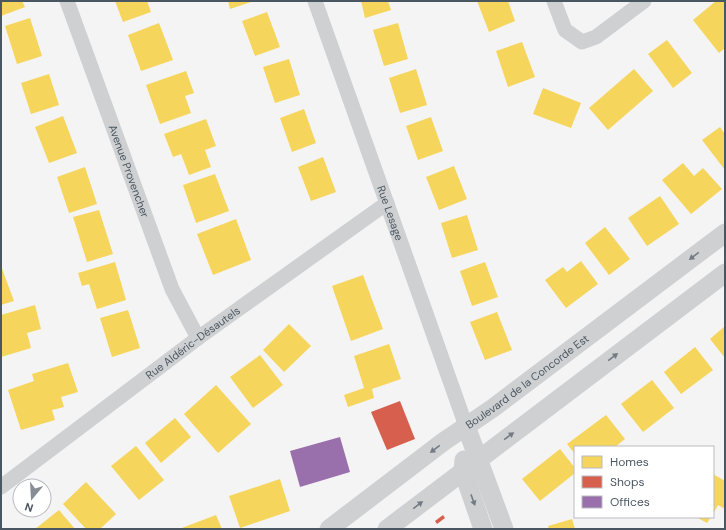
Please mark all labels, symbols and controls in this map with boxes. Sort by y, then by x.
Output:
street label: Avenue Provencher [106,123,152,219]
street label: Rue Lesage [374,184,407,242]
one-way arrow [688,252,699,260]
street label: Rue Aldéric-Désautels [143,303,243,382]
street label: Boulevard de la Concorde Est [463,331,592,432]
one-way arrow [608,353,619,362]
one-way arrow [504,432,515,440]
one-way arrow [429,444,440,453]
legend [574,446,714,518]
text: Homes [610,454,649,470]
text: Shops [610,474,645,490]
north arrow [12,478,52,518]
one-way arrow [470,494,476,506]
text: Offices [610,494,650,510]
text: N [23,500,35,515]
one-way arrow [413,501,424,510]

